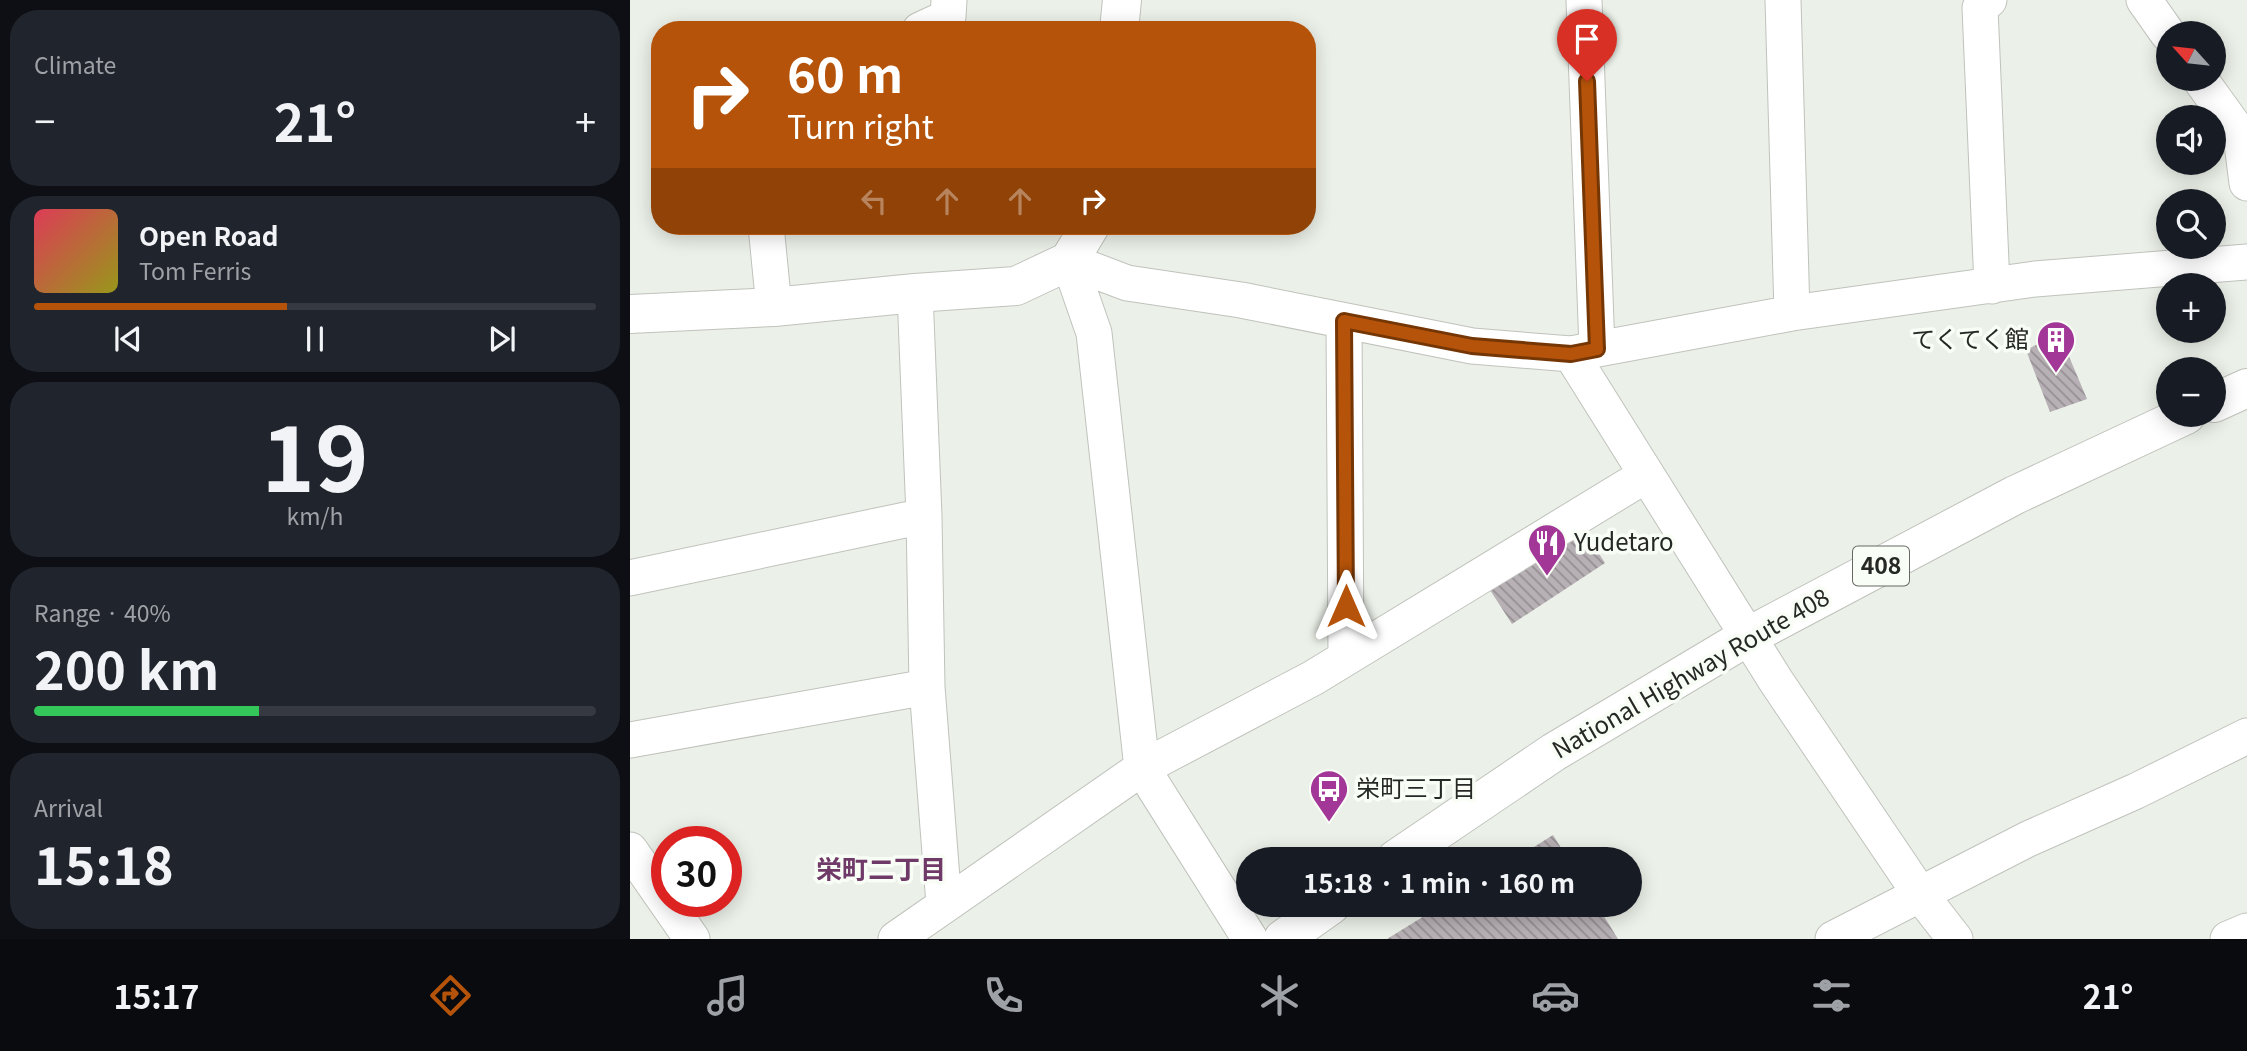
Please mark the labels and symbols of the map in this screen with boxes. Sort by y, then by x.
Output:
pin [1557,9,1617,81]
north arrow [2156,21,2226,91]
building icon: てくてく館 [2035,319,2077,374]
place label: てくてく館 [1911,320,2029,355]
restaurant icon: Yudetaro [1526,522,1568,577]
place label: Yudetaro [1573,523,1674,558]
road number: 408 [1853,546,1909,586]
position arrow [1309,569,1383,643]
street label: National Highway Route 408 [1545,578,1835,766]
bus stop icon: 栄町三丁目 [1308,768,1350,823]
place label: 栄町三丁目 [1356,769,1476,804]
speed limit sign: 30 [651,826,742,917]
district label: 栄町二丁目 [816,849,946,886]

